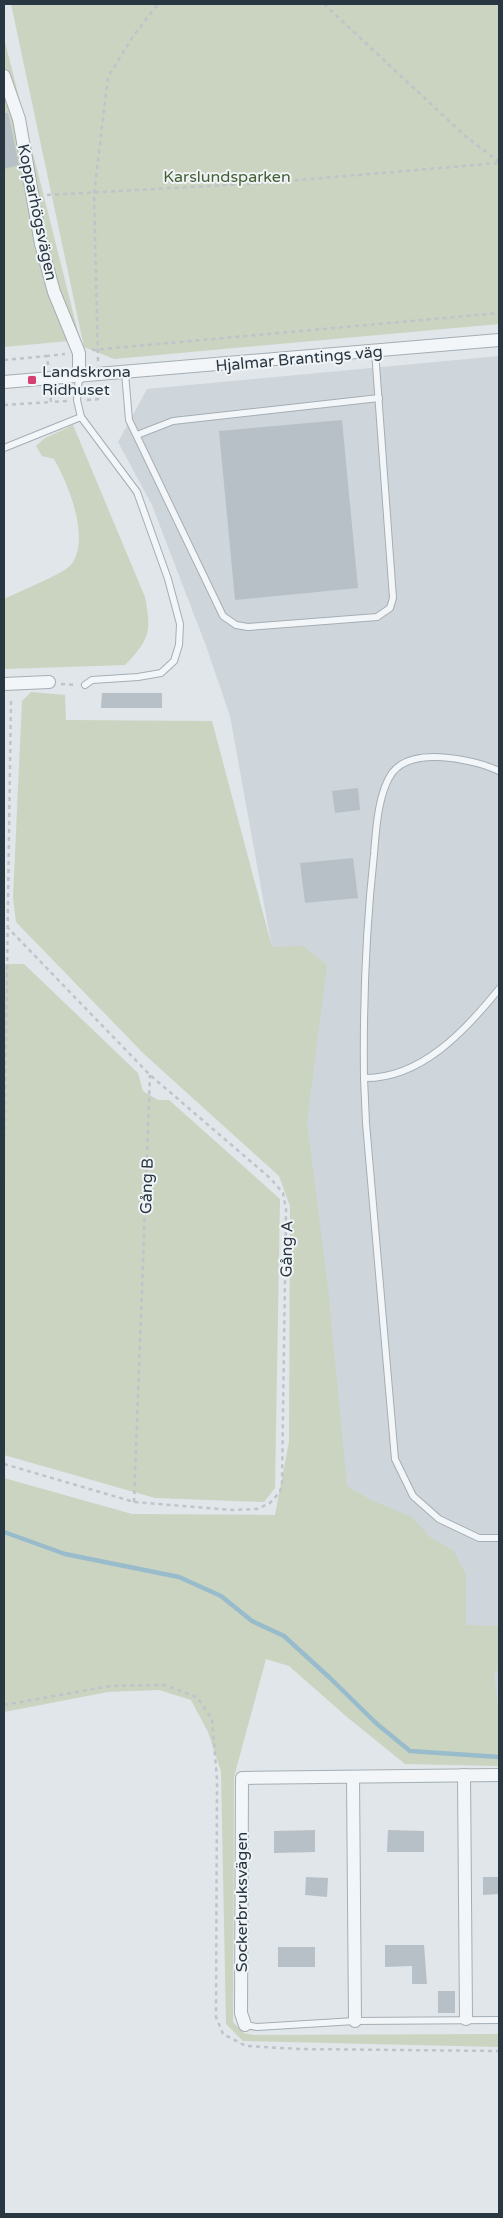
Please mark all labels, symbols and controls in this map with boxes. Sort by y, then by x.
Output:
street label: Kopparhögsvägen [13,142,61,282]
park label: Karslundsparken [163,167,291,187]
street label: Hjalmar Brantings väg [215,342,384,376]
place label: Landskrona Ridhuset [42,362,131,400]
marker: Landskrona Ridhuset [26,374,38,386]
street label: Gång B [136,1158,158,1214]
street label: Gång A [277,1220,297,1278]
street label: Sockerbruksvägen [232,1832,252,1972]

